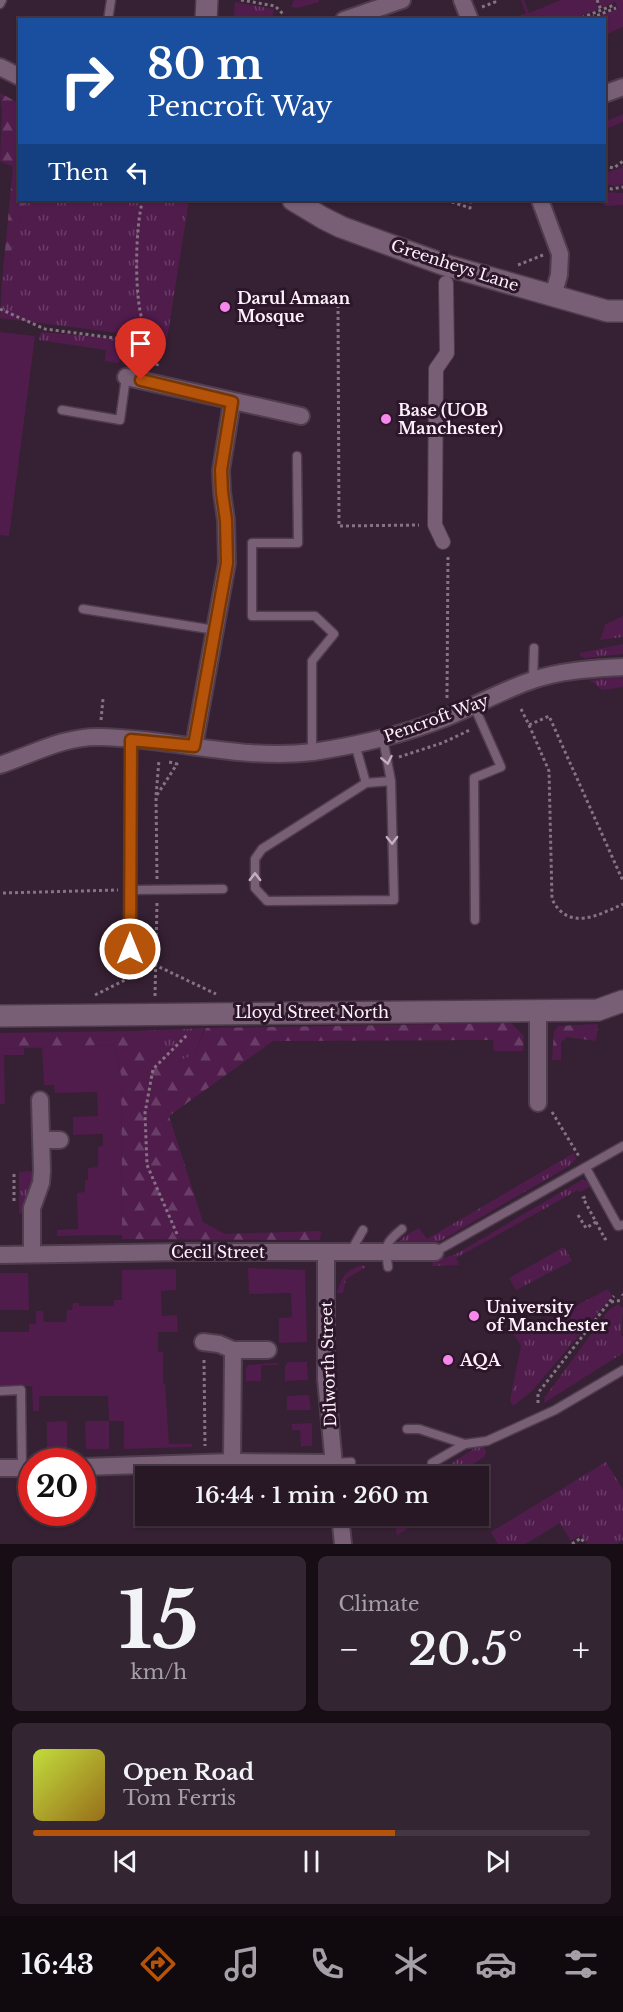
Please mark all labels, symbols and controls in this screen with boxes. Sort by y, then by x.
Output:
text: 80 m [147,38,263,90]
icon: right [48,42,126,120]
text: Pencroft Way [147,90,333,123]
icon: left [121,156,154,189]
text: Then [48,159,109,186]
street label: Greenheys Lane [389,235,521,295]
place label: Darul Amaan Mosque [237,288,350,326]
marker: Darul Amaan Mosque [218,300,232,314]
pin [115,318,166,380]
icon: arrive [124,327,157,360]
place label: Base (UOB Manchester) [398,400,503,438]
marker: Base (UOB Manchester) [379,412,393,426]
street label: Pencroft Way [381,690,492,746]
one-way arrow [380,755,393,765]
one-way arrow [386,835,399,844]
one-way arrow [249,872,261,881]
position arrow [98,917,162,981]
street label: Lloyd Street North [235,1002,389,1022]
street label: Cecil Street [171,1242,265,1262]
place label: University of Manchester [486,1297,608,1335]
street label: Dilworth Street [316,1301,340,1427]
marker: University of Manchester [467,1309,481,1323]
place label: AQA [459,1350,502,1370]
marker: AQA [441,1353,455,1367]
speed limit sign: 20 [18,1448,96,1526]
text: 16:44 · 1 min · 260 m [195,1482,429,1509]
text: 15 [119,1572,199,1669]
text: Climate [339,1592,419,1616]
text: 20.5° [408,1621,523,1677]
text: − [339,1629,359,1670]
text: + [572,1629,590,1670]
text: km/h [130,1660,187,1684]
text: Open Road [123,1759,254,1786]
text: Tom Ferris [123,1786,236,1810]
icon: previous [109,1845,142,1878]
icon: pause [295,1845,328,1878]
icon: next [481,1845,514,1878]
icon: directions [137,1943,179,1985]
icon: music [221,1943,263,1985]
icon: phone [306,1943,348,1985]
icon: climate [390,1943,432,1985]
icon: car [475,1943,517,1985]
icon: filters [560,1943,602,1985]
text: 16:43 [21,1948,94,1981]

